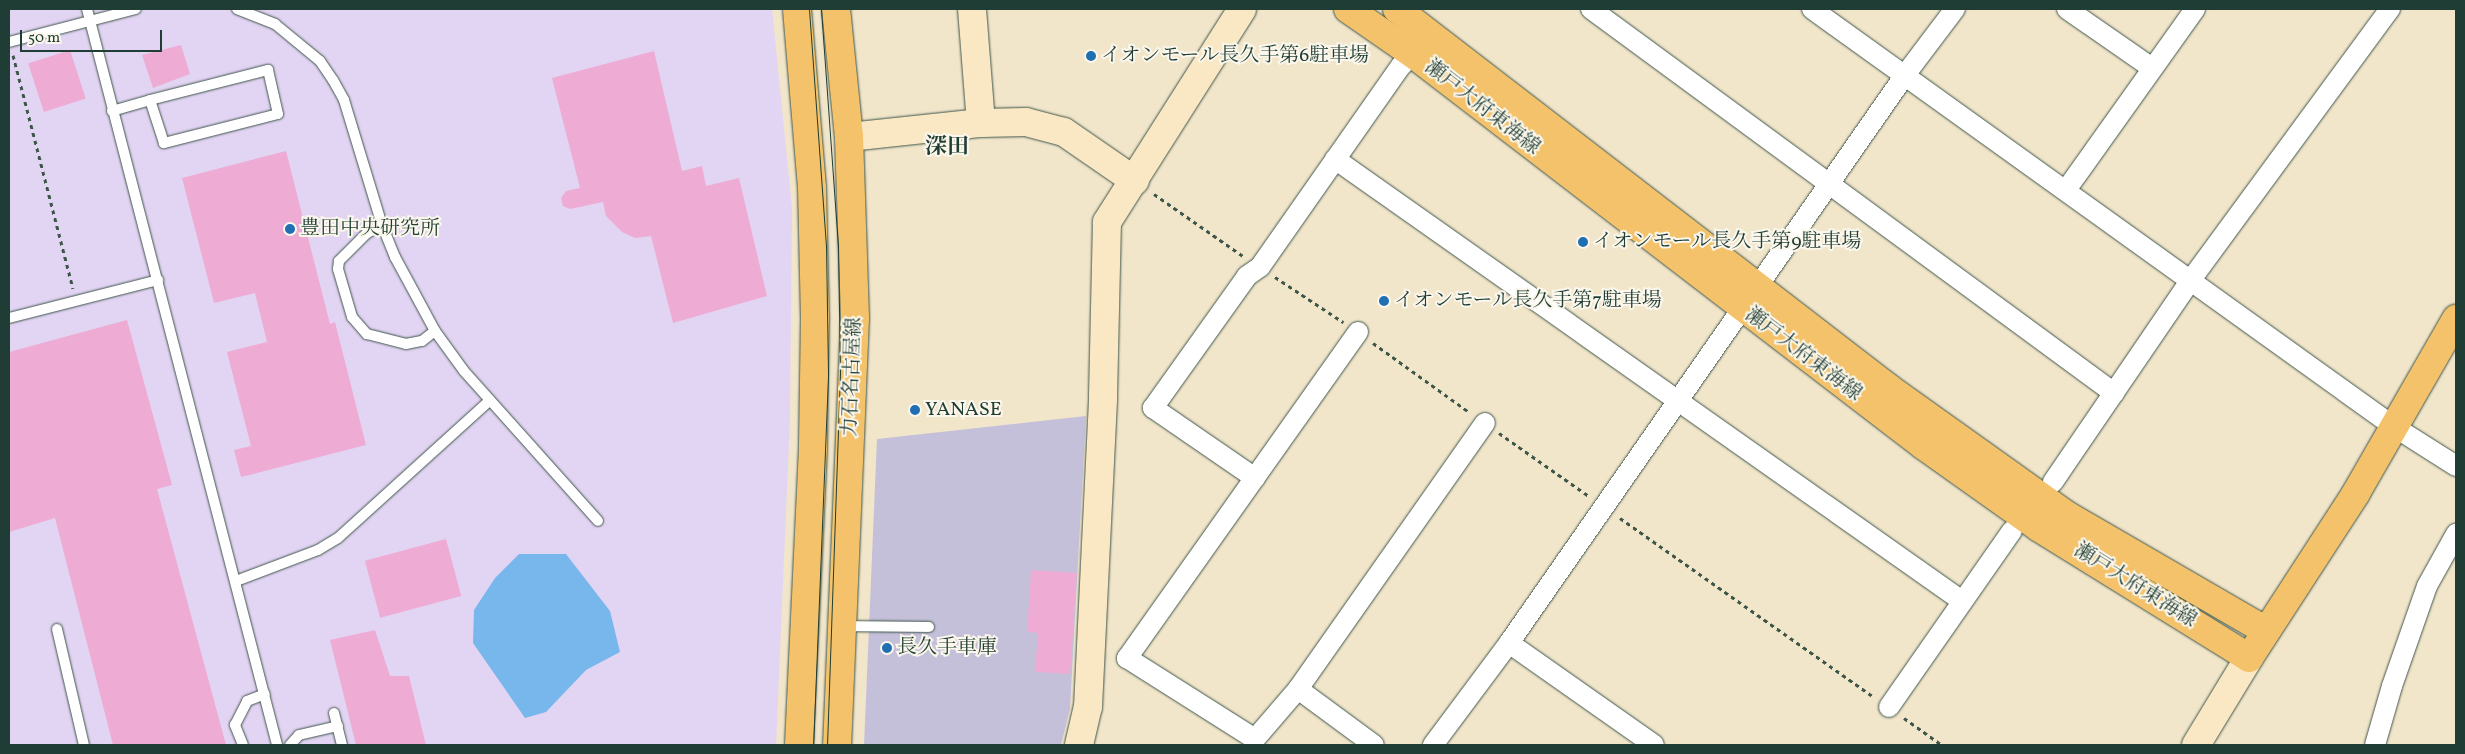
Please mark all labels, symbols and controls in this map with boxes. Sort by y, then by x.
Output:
scale bar [22,20,165,52]
text: 50 m [28,28,60,49]
place label: イオンモール長久手第6駐車場 [1101,44,1370,68]
marker: イオンモール長久手第6駐車場 [1085,50,1097,62]
street label: 瀬戸大府東海線 [1419,55,1545,161]
district label: 深田 [925,135,969,161]
place label: 豊田中央研究所 [300,217,440,241]
marker: 豊田中央研究所 [284,223,296,235]
place label: イオンモール長久手第9駐車場 [1593,230,1863,254]
marker: イオンモール長久手第9駐車場 [1577,236,1589,248]
place label: イオンモール長久手第7駐車場 [1394,289,1663,313]
marker: イオンモール長久手第7駐車場 [1378,295,1390,307]
street label: 瀬戸大府東海線 [1740,303,1866,407]
street label: 力石名古屋線 [839,317,867,437]
place label: YANASE [925,398,1002,422]
marker: YANASE [909,404,921,416]
street label: 瀬戸大府東海線 [2069,539,2201,633]
place label: 長久手車庫 [897,636,997,660]
marker: 長久手車庫 [881,642,893,654]

